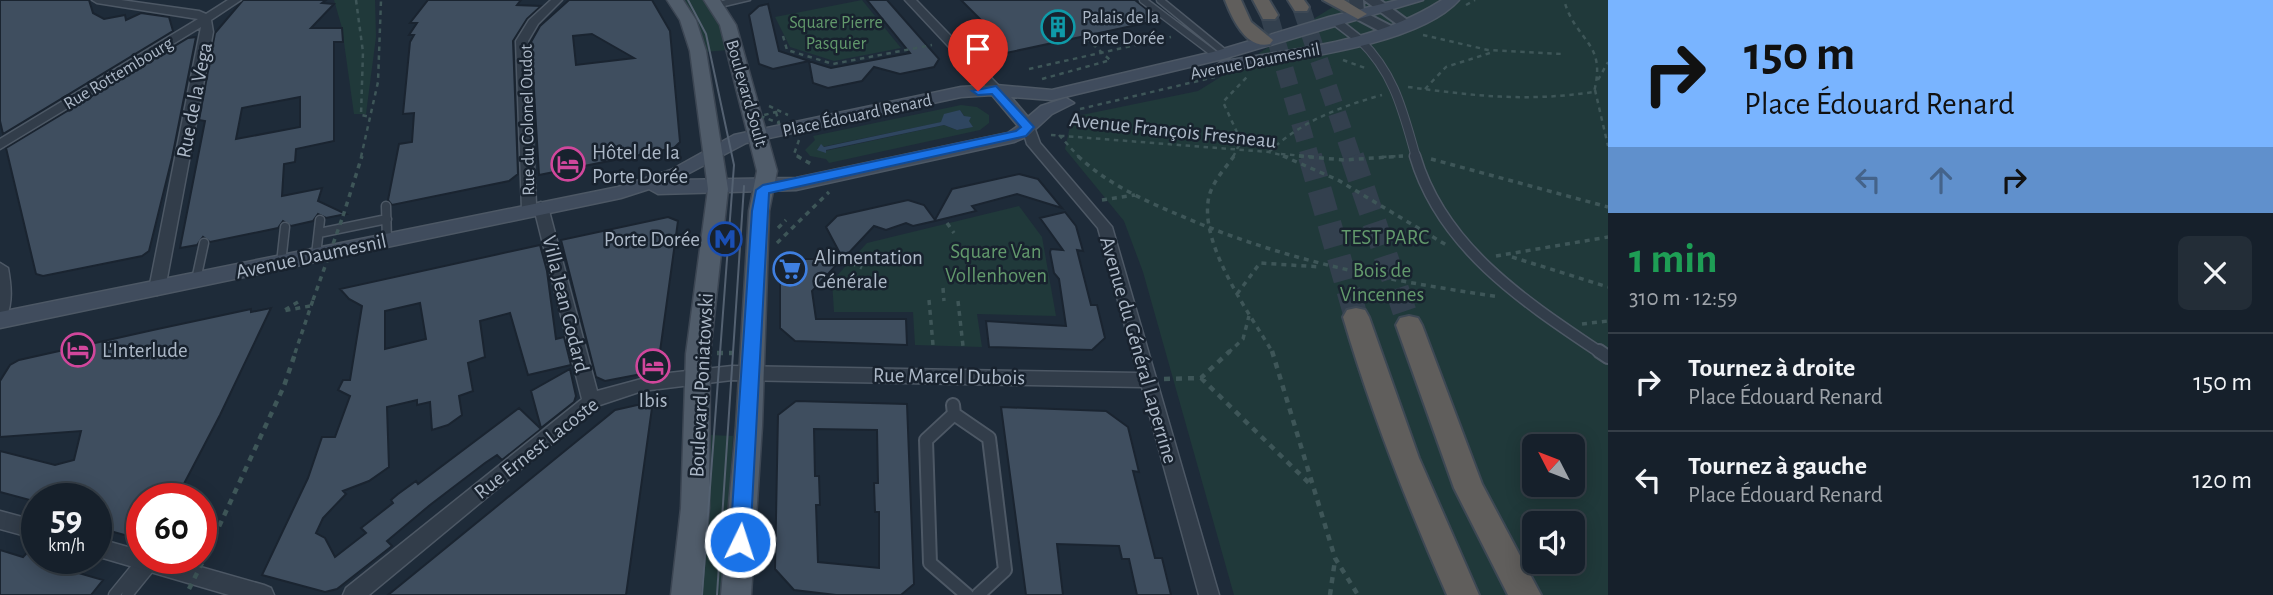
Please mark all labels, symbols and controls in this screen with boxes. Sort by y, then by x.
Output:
building icon: Palais de la Porte Dorée [1039,8,1077,46]
place label: Palais de la Porte Dorée [1082,9,1165,48]
park label: Square Pierre Pasquier [789,14,883,53]
pin [948,19,1008,91]
icon: right [1629,28,1720,119]
icon: arrive [959,30,997,68]
text: 150 m [1744,30,1855,79]
street label: Rue Rottembourg [61,34,176,113]
street label: Boulevard Soult [722,38,770,149]
street label: Rue de la Vega [173,40,216,160]
street label: Avenue Daumesnil [1189,41,1322,83]
street label: Rue du Colonel Oudot [518,44,538,196]
street label: Place Édouard Renard [780,88,934,141]
text: Place Édouard Renard [1744,88,2015,120]
street label: Avenue François Fresneau [1068,109,1278,152]
place label: Hôtel de la Porte Dorée [592,142,688,187]
hotel icon: Hôtel de la Porte Dorée [549,145,587,183]
icon: left [1849,161,1887,199]
icon: ahead [1922,161,1960,199]
icon: right [1995,161,2033,199]
metro station icon: Porte Dorée [706,220,744,258]
park label: TEST PARC [1341,227,1429,248]
place label: Porte Dorée [604,229,700,250]
street label: Avenue Daumesnil [234,230,389,283]
street label: Villa Jean Godard [538,233,593,375]
street label: Avenue du Général Laperrine [1096,234,1181,466]
button: close [2178,236,2252,310]
text: 1 min [1629,238,1718,280]
park label: Square Van Vollenhoven [945,241,1047,286]
place label: Alimentation Générale [814,247,923,292]
supermarket icon: Alimentation Générale [771,250,809,288]
park label: Bois de Vincennes [1340,260,1424,305]
text: 310 m · 12:59 [1629,287,1738,310]
street label: Boulevard Poniatowski [686,292,717,478]
hotel icon: L'Interlude [59,331,97,369]
place label: L'Interlude [102,340,188,361]
hotel icon: Ibis [634,347,672,385]
text: Tournez à droite [1688,355,1855,381]
icon: right [1629,363,1667,401]
street label: Rue Marcel Dubois [873,365,1025,388]
text: 150 m [2193,369,2252,395]
text: Place Édouard Renard [1688,386,1883,409]
place label: Ibis [638,390,668,411]
street label: Rue Ernest Lacoste [470,394,602,503]
north arrow [1522,434,1586,497]
map controls [1522,434,1585,574]
text: Tournez à gauche [1688,453,1867,479]
icon: left [1629,461,1667,499]
text: 120 m [2192,467,2252,493]
speed limit sign: 60 [126,483,217,574]
text: Place Édouard Renard [1688,484,1883,507]
text: 59 [50,502,83,537]
position arrow [703,505,777,579]
button: sound [1522,511,1585,574]
text: km/h [48,537,85,555]

